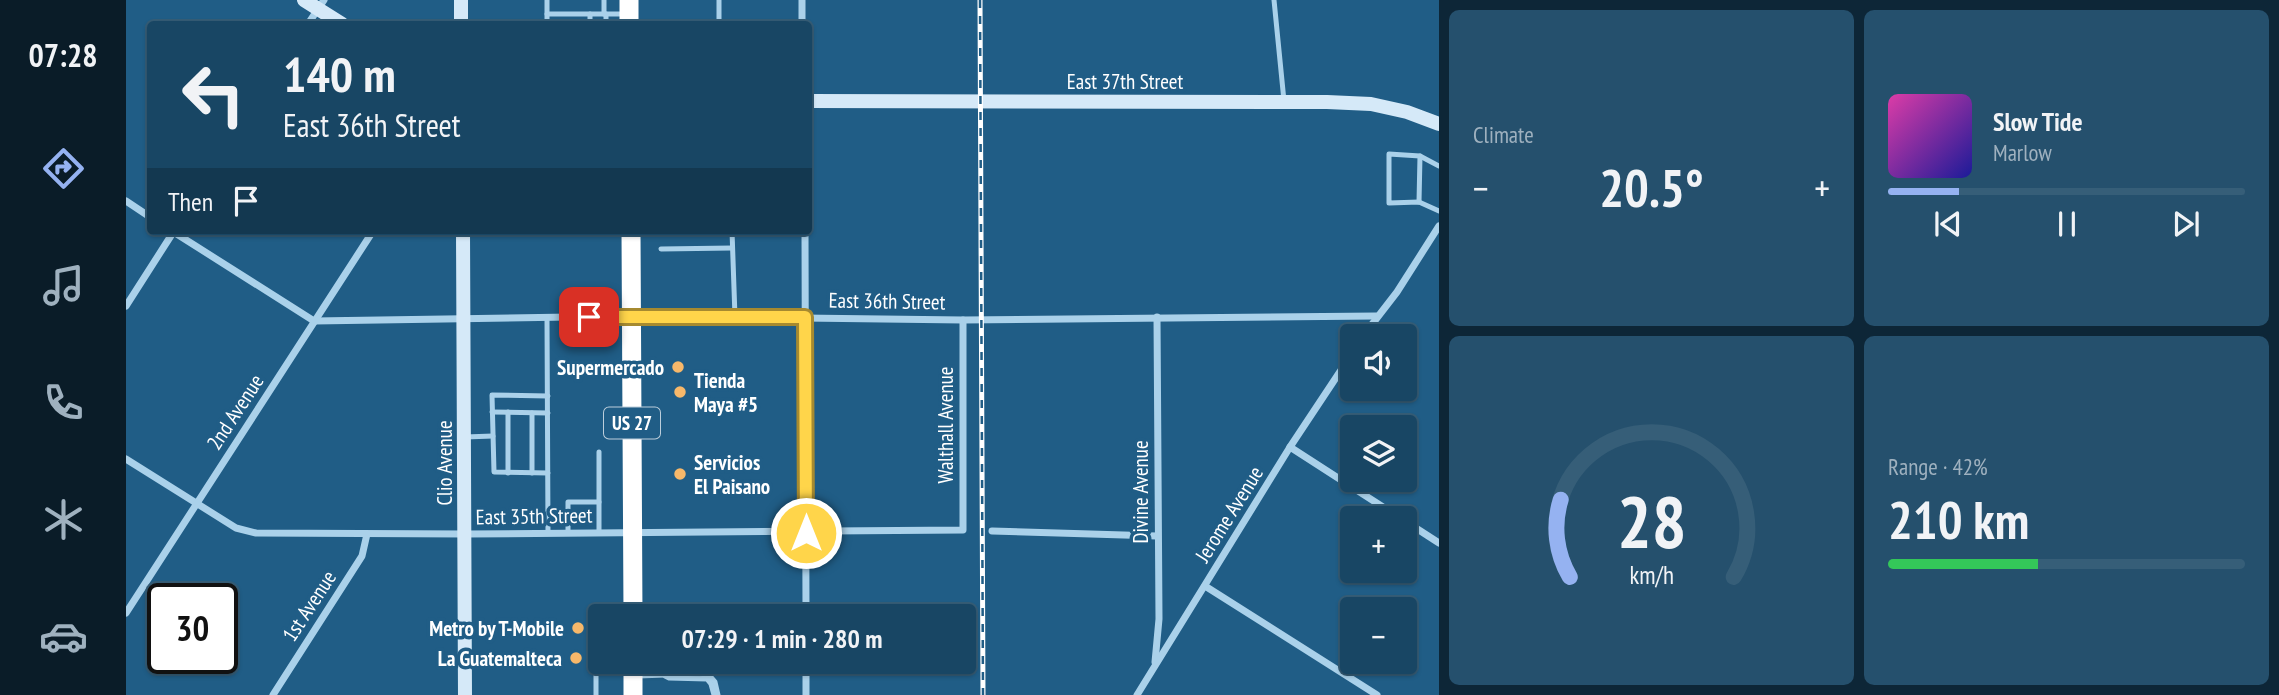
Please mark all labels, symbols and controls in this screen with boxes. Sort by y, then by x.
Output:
text: 07:28 [28,34,98,76]
text: 140 m [283,42,396,106]
icon: left [168,49,259,140]
street label: East 37th Street [1067,68,1183,95]
text: East 36th Street [283,104,461,146]
text: Slow Tide [1993,105,2083,138]
text: Climate [1473,120,1534,149]
text: Marlow [1993,138,2052,167]
icon: directions [39,144,88,193]
text: 20.5° [1599,154,1704,221]
text: − [1473,163,1489,212]
text: + [1814,163,1830,212]
icon: arrive [227,182,265,220]
text: Then [168,185,213,218]
icon: previous [1929,205,1967,243]
icon: pause [2048,205,2086,243]
icon: next [2167,205,2205,243]
icon: music [39,261,88,310]
street label: East 36th Street [828,286,946,316]
pin [559,287,619,347]
icon: arrive [570,298,608,336]
map controls [1340,324,1417,674]
button: sound [1340,324,1417,401]
place label: Supermercado [557,354,664,381]
marker: Supermercado [670,359,686,375]
place label: Tienda Maya #5 [694,367,758,418]
street label: Walthall Avenue [932,367,959,483]
street label: 2nd Avenue [201,369,269,455]
icon: phone [39,378,88,427]
marker: Tienda Maya #5 [672,384,688,400]
road number: US 27 [604,408,660,438]
button: layers [1340,415,1417,492]
street label: Clio Avenue [431,420,458,506]
street label: Divine Avenue [1127,440,1154,544]
place label: Servicios El Paisano [694,449,770,500]
text: Range · 42% [1888,452,1988,481]
street label: Jerome Avenue [1188,461,1269,568]
marker: Servicios El Paisano [672,466,688,482]
text: 28 [1617,473,1686,567]
text: 210 km [1888,486,2029,553]
icon: climate [39,495,88,544]
position arrow [769,496,843,570]
street label: East 35th Street [475,501,593,531]
button: + [1340,506,1417,583]
text: km/h [1629,558,1674,590]
street label: 1st Avenue [276,565,342,647]
speed limit sign: 30 [147,583,238,674]
button: − [1340,597,1417,674]
icon: car [39,612,88,661]
place label: Metro by T-Mobile [429,615,564,642]
marker: Metro by T-Mobile [570,620,586,636]
text: 07:29 · 1 min · 280 m [682,622,882,655]
place label: La Guatemalteca [438,645,562,672]
marker: La Guatemalteca [568,650,584,666]

